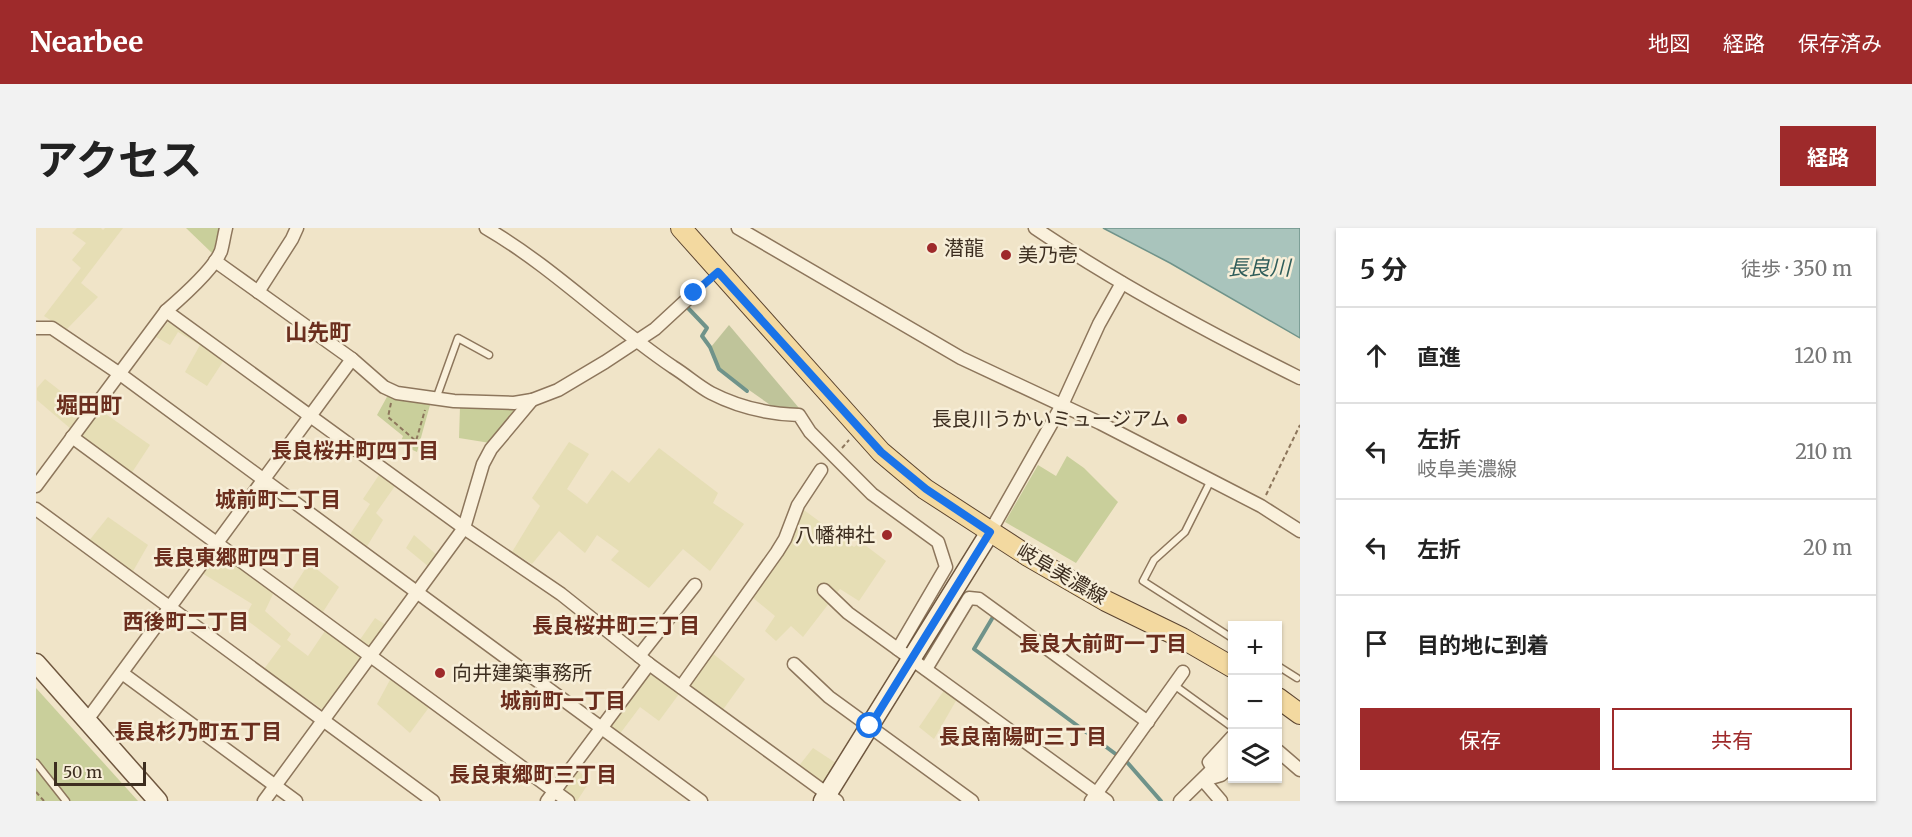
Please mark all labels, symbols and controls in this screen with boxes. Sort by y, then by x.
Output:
text: Nearbee [30,24,143,60]
text: 地図 [1648,30,1690,57]
text: 経路 [1723,30,1765,57]
text: 保存済み [1798,30,1882,57]
button: 経路 [1780,126,1876,186]
text: アクセス [36,134,202,186]
place label: 潜龍 [944,235,984,260]
marker: 潜龍 [925,241,939,255]
place label: 美乃壱 [1018,242,1078,267]
marker: 美乃壱 [999,248,1013,262]
text: 5 分 [1360,253,1407,286]
water label: 長良川 [1228,254,1292,281]
text: 徒歩 · 350 m [1741,256,1852,281]
route end [680,279,706,305]
district label: 山先町 [285,318,351,346]
icon: ahead [1360,339,1393,372]
text: 直進 [1417,343,1461,371]
text: 120 m [1794,343,1852,368]
district label: 堀田町 [56,391,122,419]
place label: 長良川うかいミュージアム [932,406,1170,431]
marker: 長良川うかいミュージアム [1175,412,1189,426]
text: 左折 [1417,425,1461,453]
icon: left [1360,435,1393,468]
district label: 長良桜井町四丁目 [271,437,439,464]
text: 210 m [1795,439,1852,464]
text: 岐阜美濃線 [1417,456,1517,481]
district label: 城前町二丁目 [215,486,341,513]
place label: 八幡神社 [795,522,875,547]
marker: 八幡神社 [880,528,894,542]
icon: left [1360,531,1393,564]
text: 左折 [1417,535,1461,563]
text: 20 m [1803,535,1852,560]
street label: 岐阜美濃線 [1013,538,1112,609]
district label: 長良東郷町四丁目 [153,544,321,571]
district label: 西後町二丁目 [123,608,249,635]
district label: 長良桜井町三丁目 [532,612,700,639]
map controls [1228,621,1282,783]
button: + [1228,621,1282,675]
icon: arrive [1360,627,1393,660]
district label: 長良大前町一丁目 [1019,630,1187,657]
text: 目的地に到着 [1417,631,1549,659]
place label: 向井建築事務所 [452,660,592,685]
marker: 向井建築事務所 [433,666,447,680]
button: − [1228,675,1282,729]
district label: 城前町一丁目 [500,687,626,714]
button: 保存 [1360,708,1600,770]
button: 共有 [1612,708,1852,770]
route start [856,712,882,738]
district label: 長良杉乃町五丁目 [114,718,282,745]
district label: 長良南陽町三丁目 [939,723,1107,750]
button: layers [1228,729,1282,783]
scale bar [54,759,146,786]
district label: 長良東郷町三丁目 [449,761,617,788]
text: 50 m [63,762,102,782]

